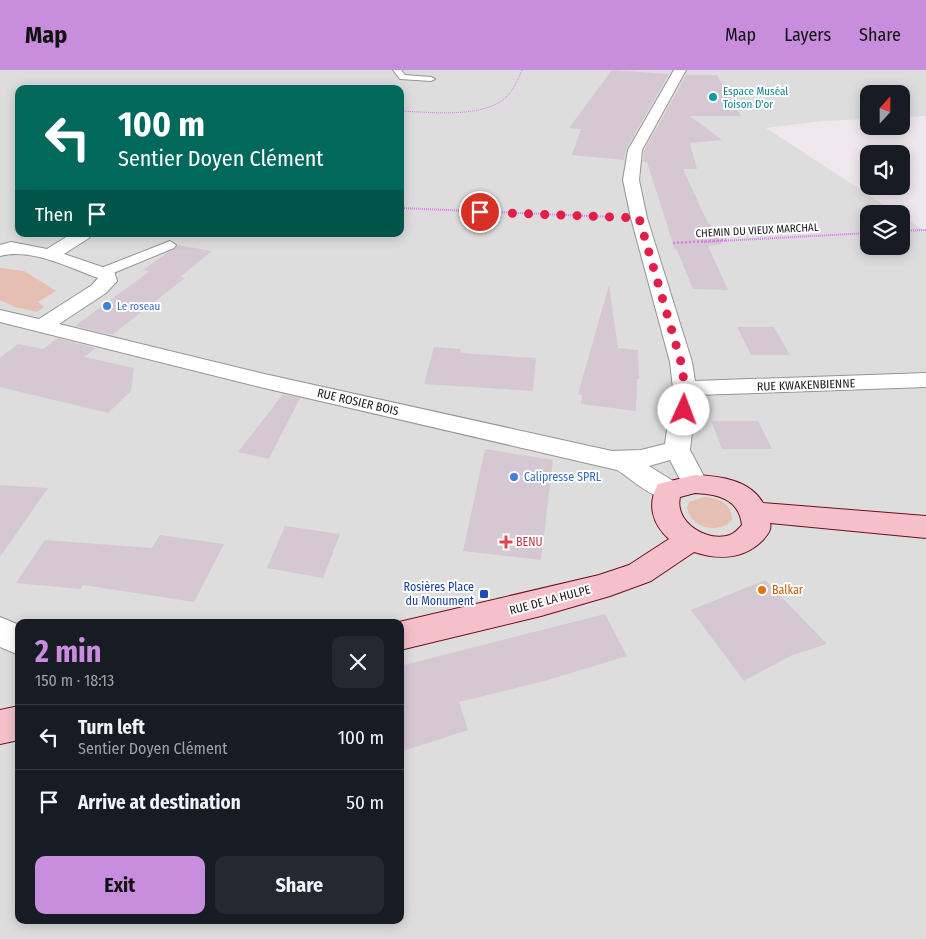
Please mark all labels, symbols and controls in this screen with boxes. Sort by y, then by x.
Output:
text: Map [25,21,67,49]
text: Map [725,24,756,46]
text: Layers [784,24,831,46]
text: Share [859,24,901,46]
place label: Espace Muséal Toison D'or [723,85,788,111]
north arrow [860,85,910,135]
map controls [860,85,910,255]
marker: Espace Muséal Toison D'or [707,91,719,103]
text: 100 m [118,103,205,145]
icon: left [35,105,100,170]
text: Sentier Doyen Clément [118,145,324,172]
button: sound [860,145,910,195]
pin [459,191,501,233]
icon: arrive [466,198,494,226]
icon: arrive [83,200,111,228]
text: Then [35,203,73,226]
button: layers [860,205,910,255]
street label: CHEMIN DU VIEUX MARCHAL [695,221,819,240]
marker: Le roseau [101,300,113,312]
place label: Le roseau [117,300,160,313]
street label: RUE KWAKENBIENNE [757,376,856,394]
position arrow [657,383,709,435]
street label: RUE ROSIER BOIS [316,386,400,418]
place label: Calipresse SPRL [524,470,602,484]
marker: Calipresse SPRL [508,471,520,483]
place label: BENU [516,535,543,549]
marker: BENU [500,536,512,548]
place label: Rosières Place du Monument [404,580,474,608]
street label: RUE DE LA HULPE [508,582,592,618]
place label: Balkar [772,583,804,597]
marker: Balkar [756,584,768,596]
marker: Rosières Place du Monument [478,588,490,600]
text: 2 min [35,634,102,670]
button: close [332,636,384,688]
text: 150 m · 18:13 [35,671,114,690]
text: Turn left [78,716,145,739]
icon: left [35,723,63,751]
text: 100 m [338,726,384,749]
text: Sentier Doyen Clément [78,739,228,758]
icon: arrive [35,788,63,816]
text: Arrive at destination [78,791,241,814]
text: 50 m [346,791,384,814]
button: Exit [35,856,205,914]
button: Share [215,856,384,914]

